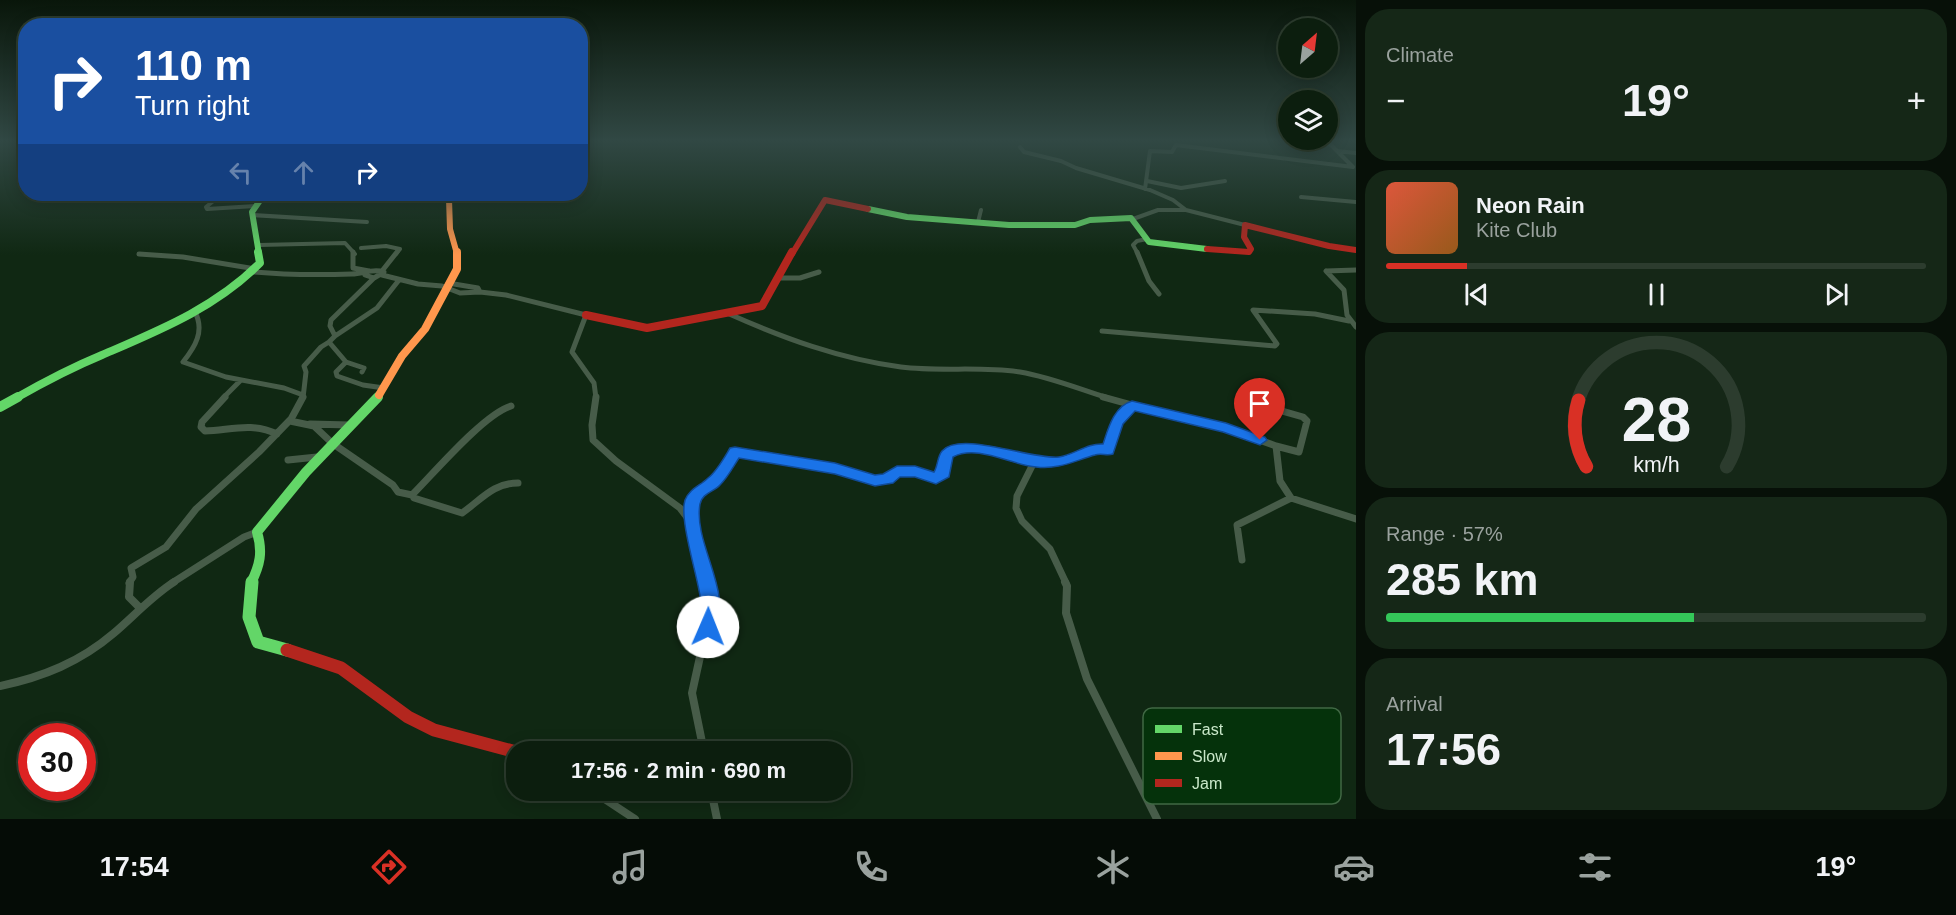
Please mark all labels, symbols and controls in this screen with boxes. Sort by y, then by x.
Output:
north arrow [1278,18,1338,78]
map controls [1278,18,1338,150]
icon: right [36,42,114,120]
text: 110 m [135,42,252,89]
text: Climate [1386,44,1454,66]
text: 19° [1622,75,1690,126]
text: − [1386,82,1405,119]
text: + [1907,82,1926,119]
button: layers [1278,90,1338,150]
text: Turn right [135,91,250,121]
icon: left [224,156,257,189]
icon: ahead [287,156,320,189]
icon: right [350,156,383,189]
text: Neon Rain [1476,193,1585,218]
text: Kite Club [1476,219,1557,241]
icon: previous [1460,278,1493,311]
icon: pause [1640,278,1673,311]
icon: next [1820,278,1853,311]
pin [1234,378,1285,440]
text: 28 [1621,385,1691,454]
icon: arrive [1243,387,1276,420]
text: km/h [1633,453,1679,477]
text: Range · 57% [1386,523,1503,545]
text: 285 km [1386,554,1539,605]
position arrow [676,595,740,659]
text: Arrival [1386,693,1443,715]
legend [1143,708,1341,804]
text: Fast [1192,721,1224,738]
speed limit sign: 30 [18,723,96,801]
text: 17:56 [1386,724,1501,775]
text: Slow [1192,748,1227,765]
text: 17:56 · 2 min · 690 m [571,758,786,783]
text: Jam [1192,775,1222,792]
icon: directions [368,846,410,888]
icon: music [609,846,651,888]
icon: phone [850,846,892,888]
icon: climate [1092,846,1134,888]
icon: car [1333,846,1375,888]
icon: filters [1574,846,1616,888]
text: 17:54 [100,852,169,882]
text: 19° [1815,852,1856,882]

